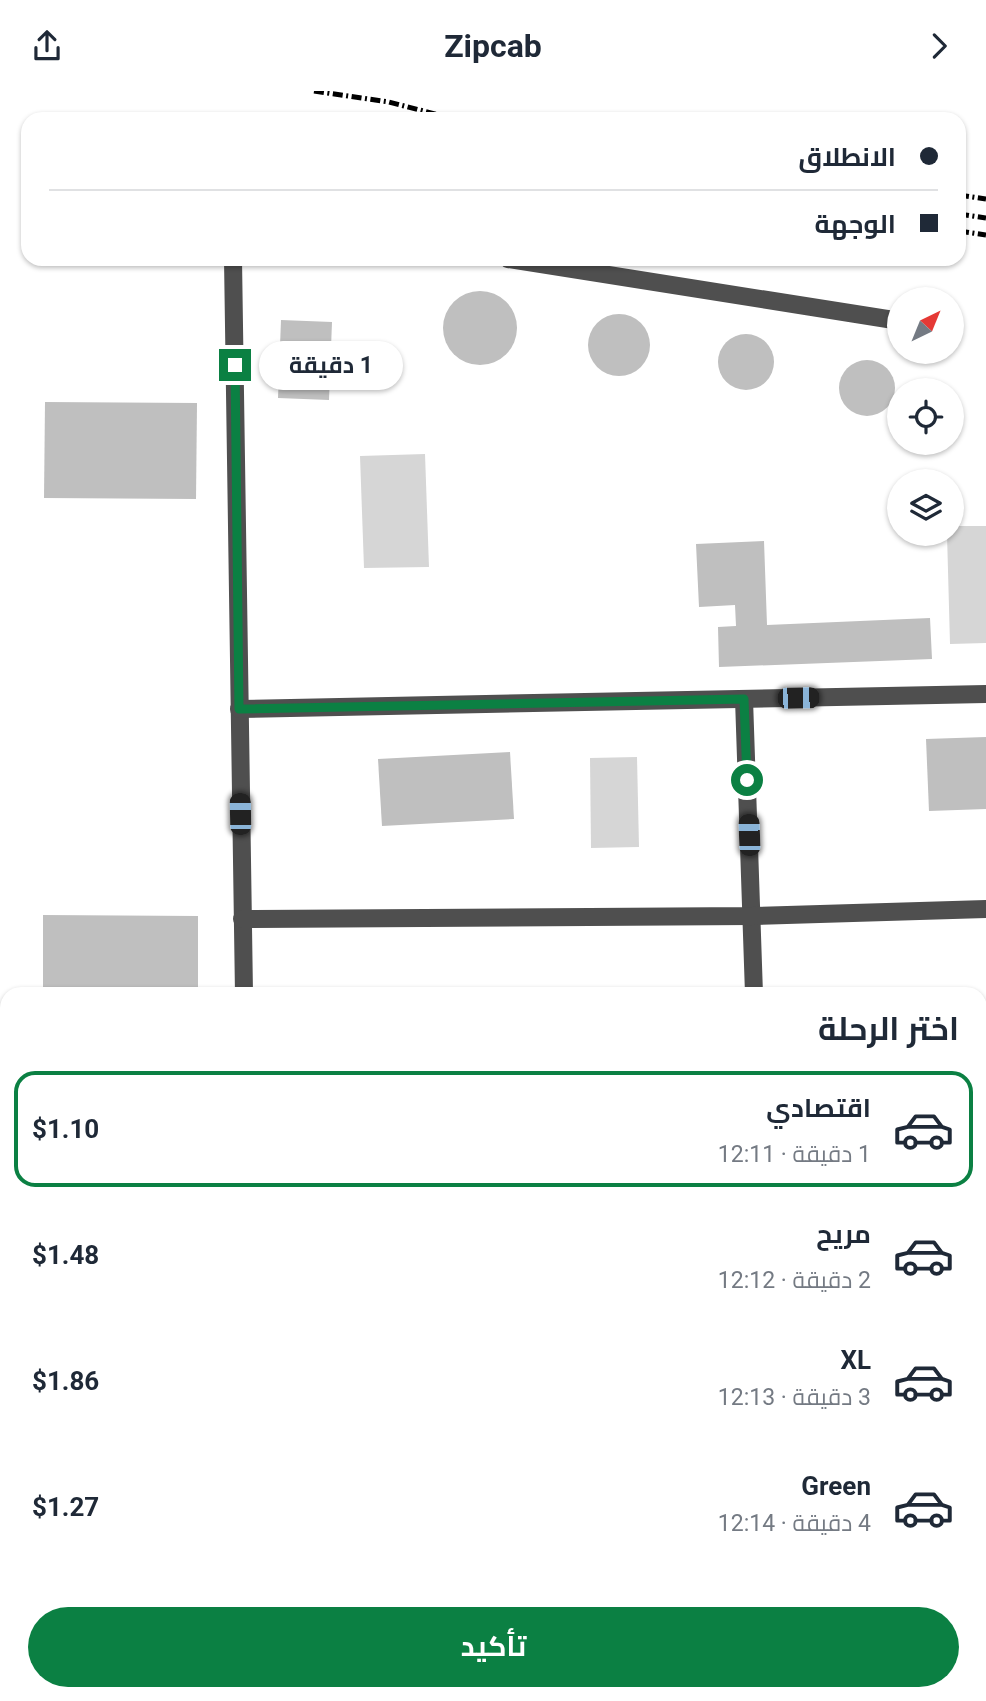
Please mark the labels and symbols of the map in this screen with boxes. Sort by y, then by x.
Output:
north arrow [887,287,964,364]
callout: 1 دقيقة [260,341,403,389]
route end [219,349,251,381]
car [777,687,820,709]
route start [731,764,763,796]
car [230,793,251,835]
car [738,814,761,856]

